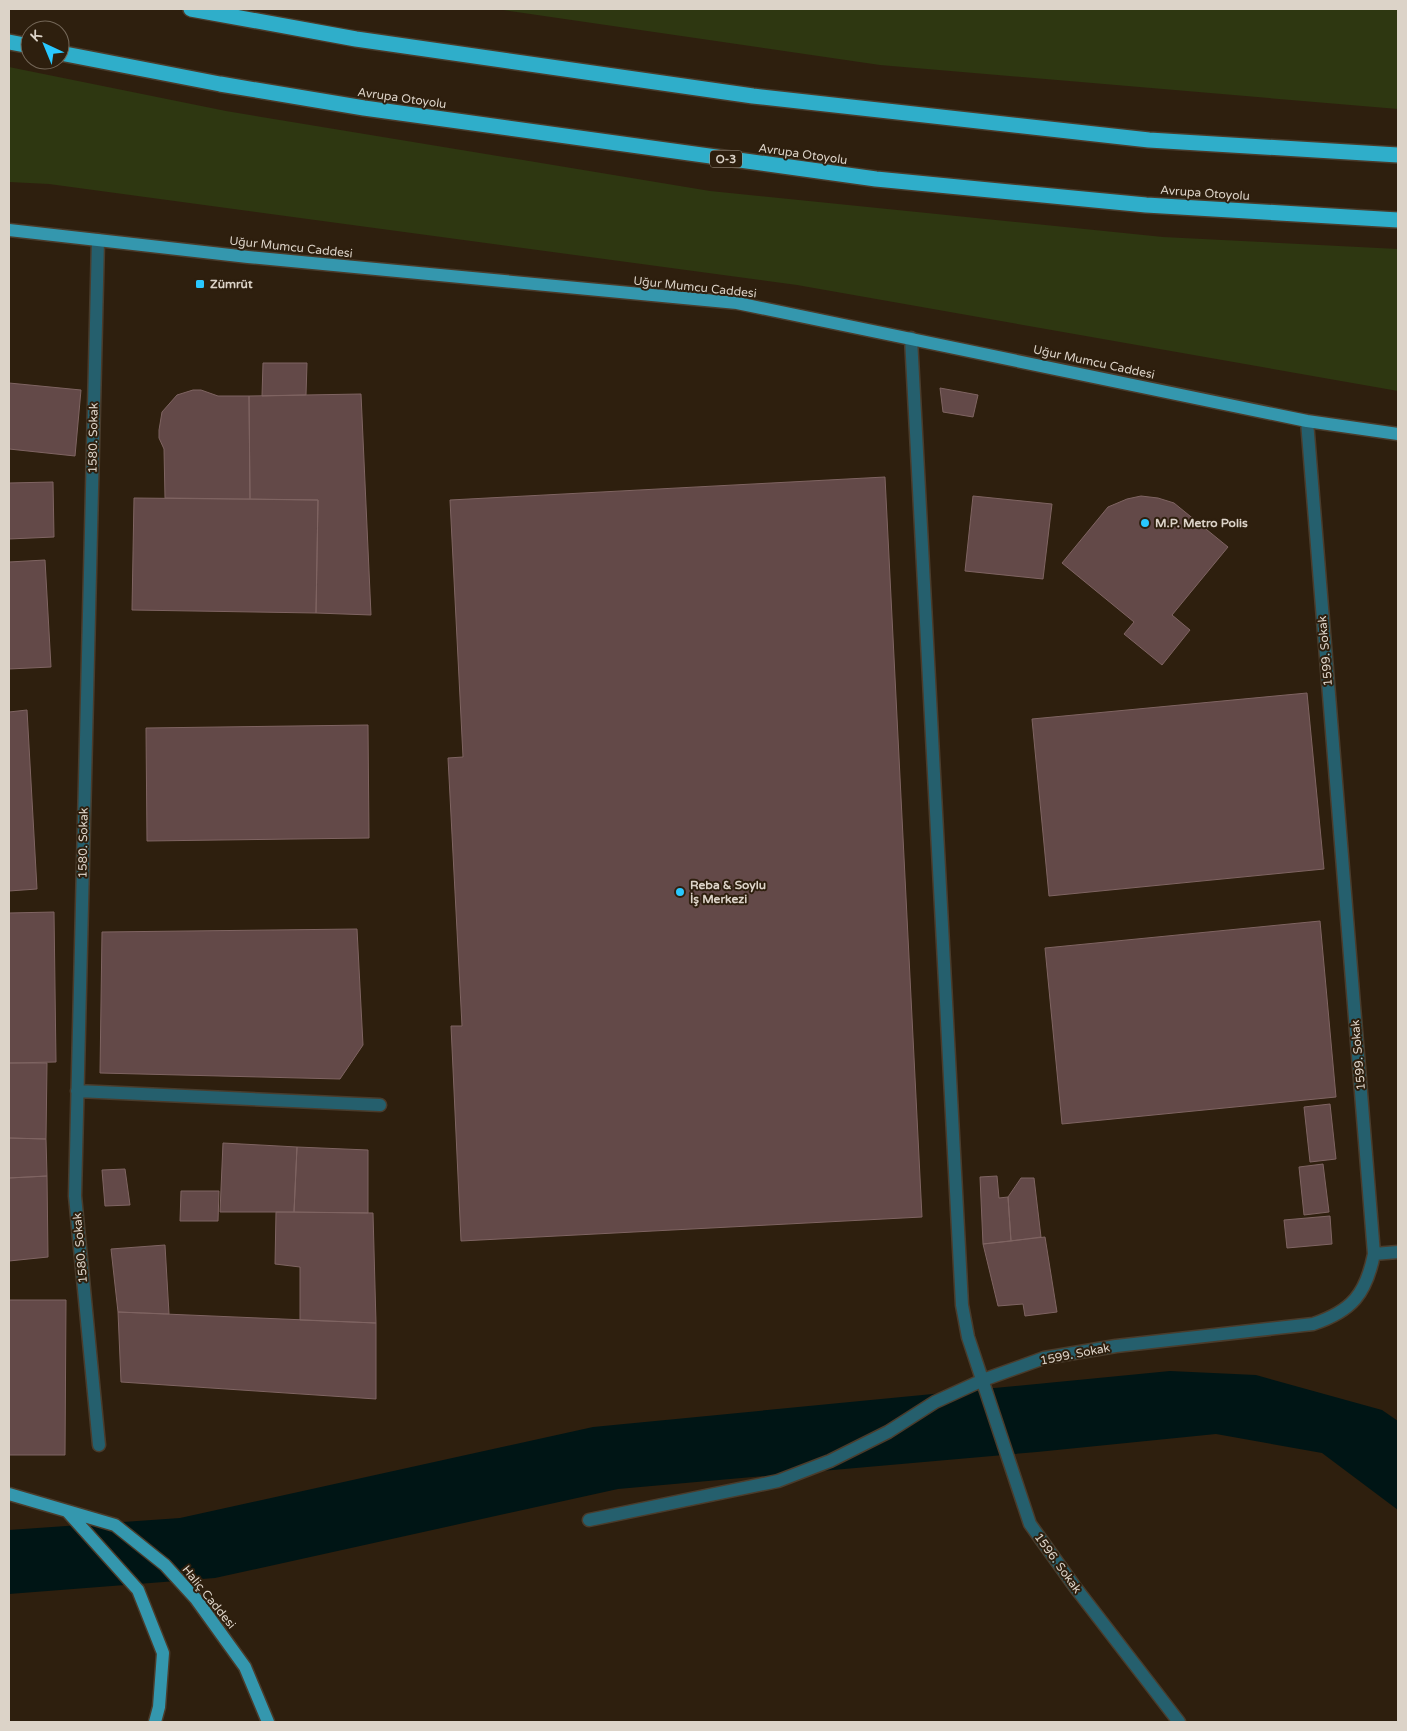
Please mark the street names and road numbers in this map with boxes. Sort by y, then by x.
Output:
street label: Avrupa Otoyolu [357,85,447,111]
street label: Avrupa Otoyolu [758,141,848,167]
road number: O-3 [710,150,742,168]
street label: Avrupa Otoyolu [1160,183,1250,203]
street label: Uğur Mumcu Caddesi [229,234,353,260]
street label: Uğur Mumcu Caddesi [633,274,757,300]
street label: Uğur Mumcu Caddesi [1032,342,1156,382]
street label: 1580. Sokak [85,402,101,474]
street label: 1599. Sokak [1315,615,1335,687]
street label: 1580. Sokak [75,807,91,879]
street label: 1599. Sokak [1348,1019,1368,1091]
street label: 1580. Sokak [70,1212,90,1284]
street label: 1599. Sokak [1039,1340,1112,1368]
street label: 1596. Sokak [1032,1530,1085,1596]
street label: Haliç Caddesi [179,1563,239,1631]

